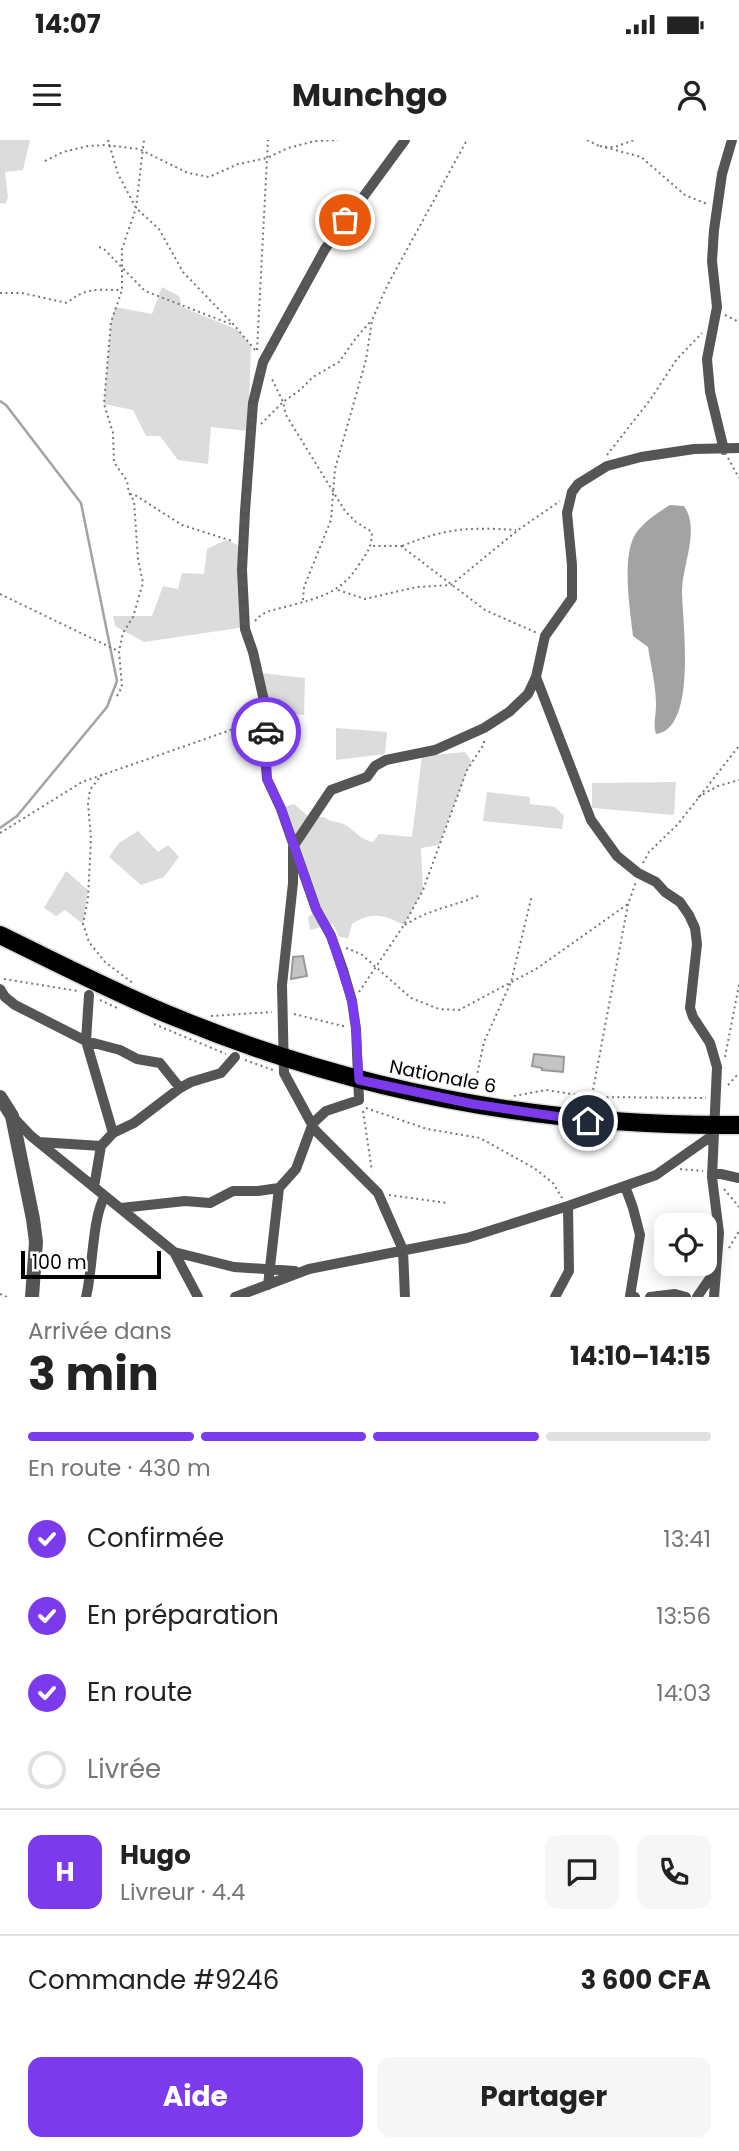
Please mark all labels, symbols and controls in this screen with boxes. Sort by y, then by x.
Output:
text: 14:07 [35,6,101,42]
text: Munchgo [292,72,447,117]
icon: menu [28,76,66,114]
icon: person [673,76,711,114]
pin [315,190,375,250]
icon: bag [326,201,364,239]
courier [231,697,301,767]
icon: car [247,713,285,751]
street label: Nationale 6 [387,1053,499,1100]
pin [558,1091,618,1151]
icon: home [569,1102,607,1140]
map controls [654,1213,717,1276]
button: locate [654,1213,717,1276]
scale bar [21,1248,161,1280]
text: 100 m [32,1249,87,1276]
text: Arrivée dans [28,1315,172,1347]
text: 14:10–14:15 [570,1338,711,1374]
text: 3 min [28,1342,159,1406]
text: En route · 430 m [28,1452,211,1484]
icon: check [28,1520,66,1558]
text: Confirmée [87,1520,224,1556]
text: 13:41 [663,1523,711,1555]
icon: check [28,1597,66,1635]
text: En préparation [87,1597,279,1633]
text: 13:56 [656,1600,711,1632]
icon: check [28,1674,66,1712]
text: En route [87,1674,192,1710]
text: 14:03 [656,1677,711,1709]
text: Livrée [87,1751,161,1787]
button: chat [545,1835,619,1909]
button: phone [637,1835,711,1909]
text: Hugo [120,1837,191,1873]
text: H [55,1854,75,1890]
text: Livreur · 4.4 [120,1876,246,1908]
text: Commande #9246 [28,1962,279,1998]
text: 3 600 CFA [581,1962,711,1998]
button: Aide [28,2057,363,2137]
button: Partager [377,2057,711,2137]

